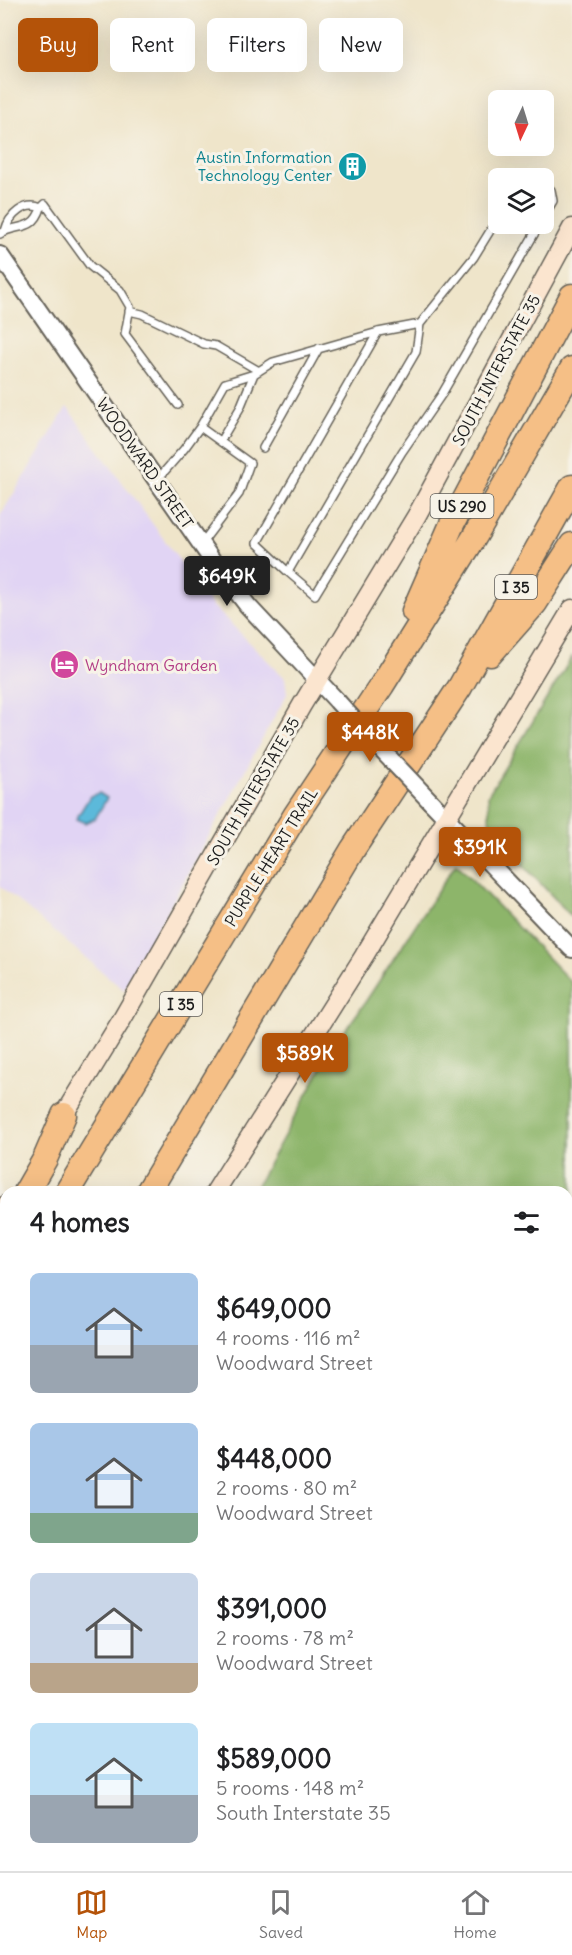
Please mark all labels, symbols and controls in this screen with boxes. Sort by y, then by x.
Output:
chip: Buy [18,18,98,72]
chip: Rent [110,18,195,72]
chip: Filters [207,18,307,72]
chip: New [319,18,403,72]
north arrow [488,90,554,156]
map controls [488,90,554,234]
place label: Austin Information Technology Center [196,147,332,185]
building icon: Austin Information Technology Center [337,150,369,182]
button: layers [488,168,554,234]
street label: SOUTH INTERSTATE 35 [448,291,544,449]
street label: WOODWARD STREET [92,394,198,532]
road number: US 290 [430,494,494,518]
pin: $649K [185,556,269,607]
text: $649K [198,563,256,588]
road number: I 35 [495,575,537,599]
hotel icon: Wyndham Garden [48,649,80,681]
place label: Wyndham Garden [85,655,217,675]
pin: $448K [328,712,412,763]
street label: SOUTH INTERSTATE 35 [202,713,304,869]
text: $448K [341,719,399,744]
street label: PURPLE HEART TRAIL [220,784,322,930]
pin: $391K [438,827,522,878]
text: $391K [453,834,507,859]
road number: I 35 [160,992,202,1016]
pin: $589K [263,1033,347,1084]
text: $589K [276,1040,334,1065]
text: 4 homes [30,1206,129,1239]
icon: filters [510,1206,543,1239]
text: $649,000 [216,1292,332,1325]
icon: home [78,1297,150,1369]
text: 4 rooms · 116 m² [216,1325,361,1350]
text: Woodward Street [216,1350,373,1375]
text: $448,000 [216,1442,332,1475]
icon: home [78,1447,150,1519]
text: 2 rooms · 80 m² [216,1475,357,1500]
text: Woodward Street [216,1500,373,1525]
text: $391,000 [216,1592,327,1625]
icon: home [78,1597,150,1669]
text: 2 rooms · 78 m² [216,1625,354,1650]
text: Woodward Street [216,1650,373,1675]
text: $589,000 [216,1742,332,1775]
icon: home [78,1747,150,1819]
text: 5 rooms · 148 m² [216,1775,364,1800]
text: South Interstate 35 [216,1800,391,1825]
tab: Map [75,1886,108,1942]
tab: Saved [259,1886,303,1942]
tab: Home [454,1886,497,1942]

